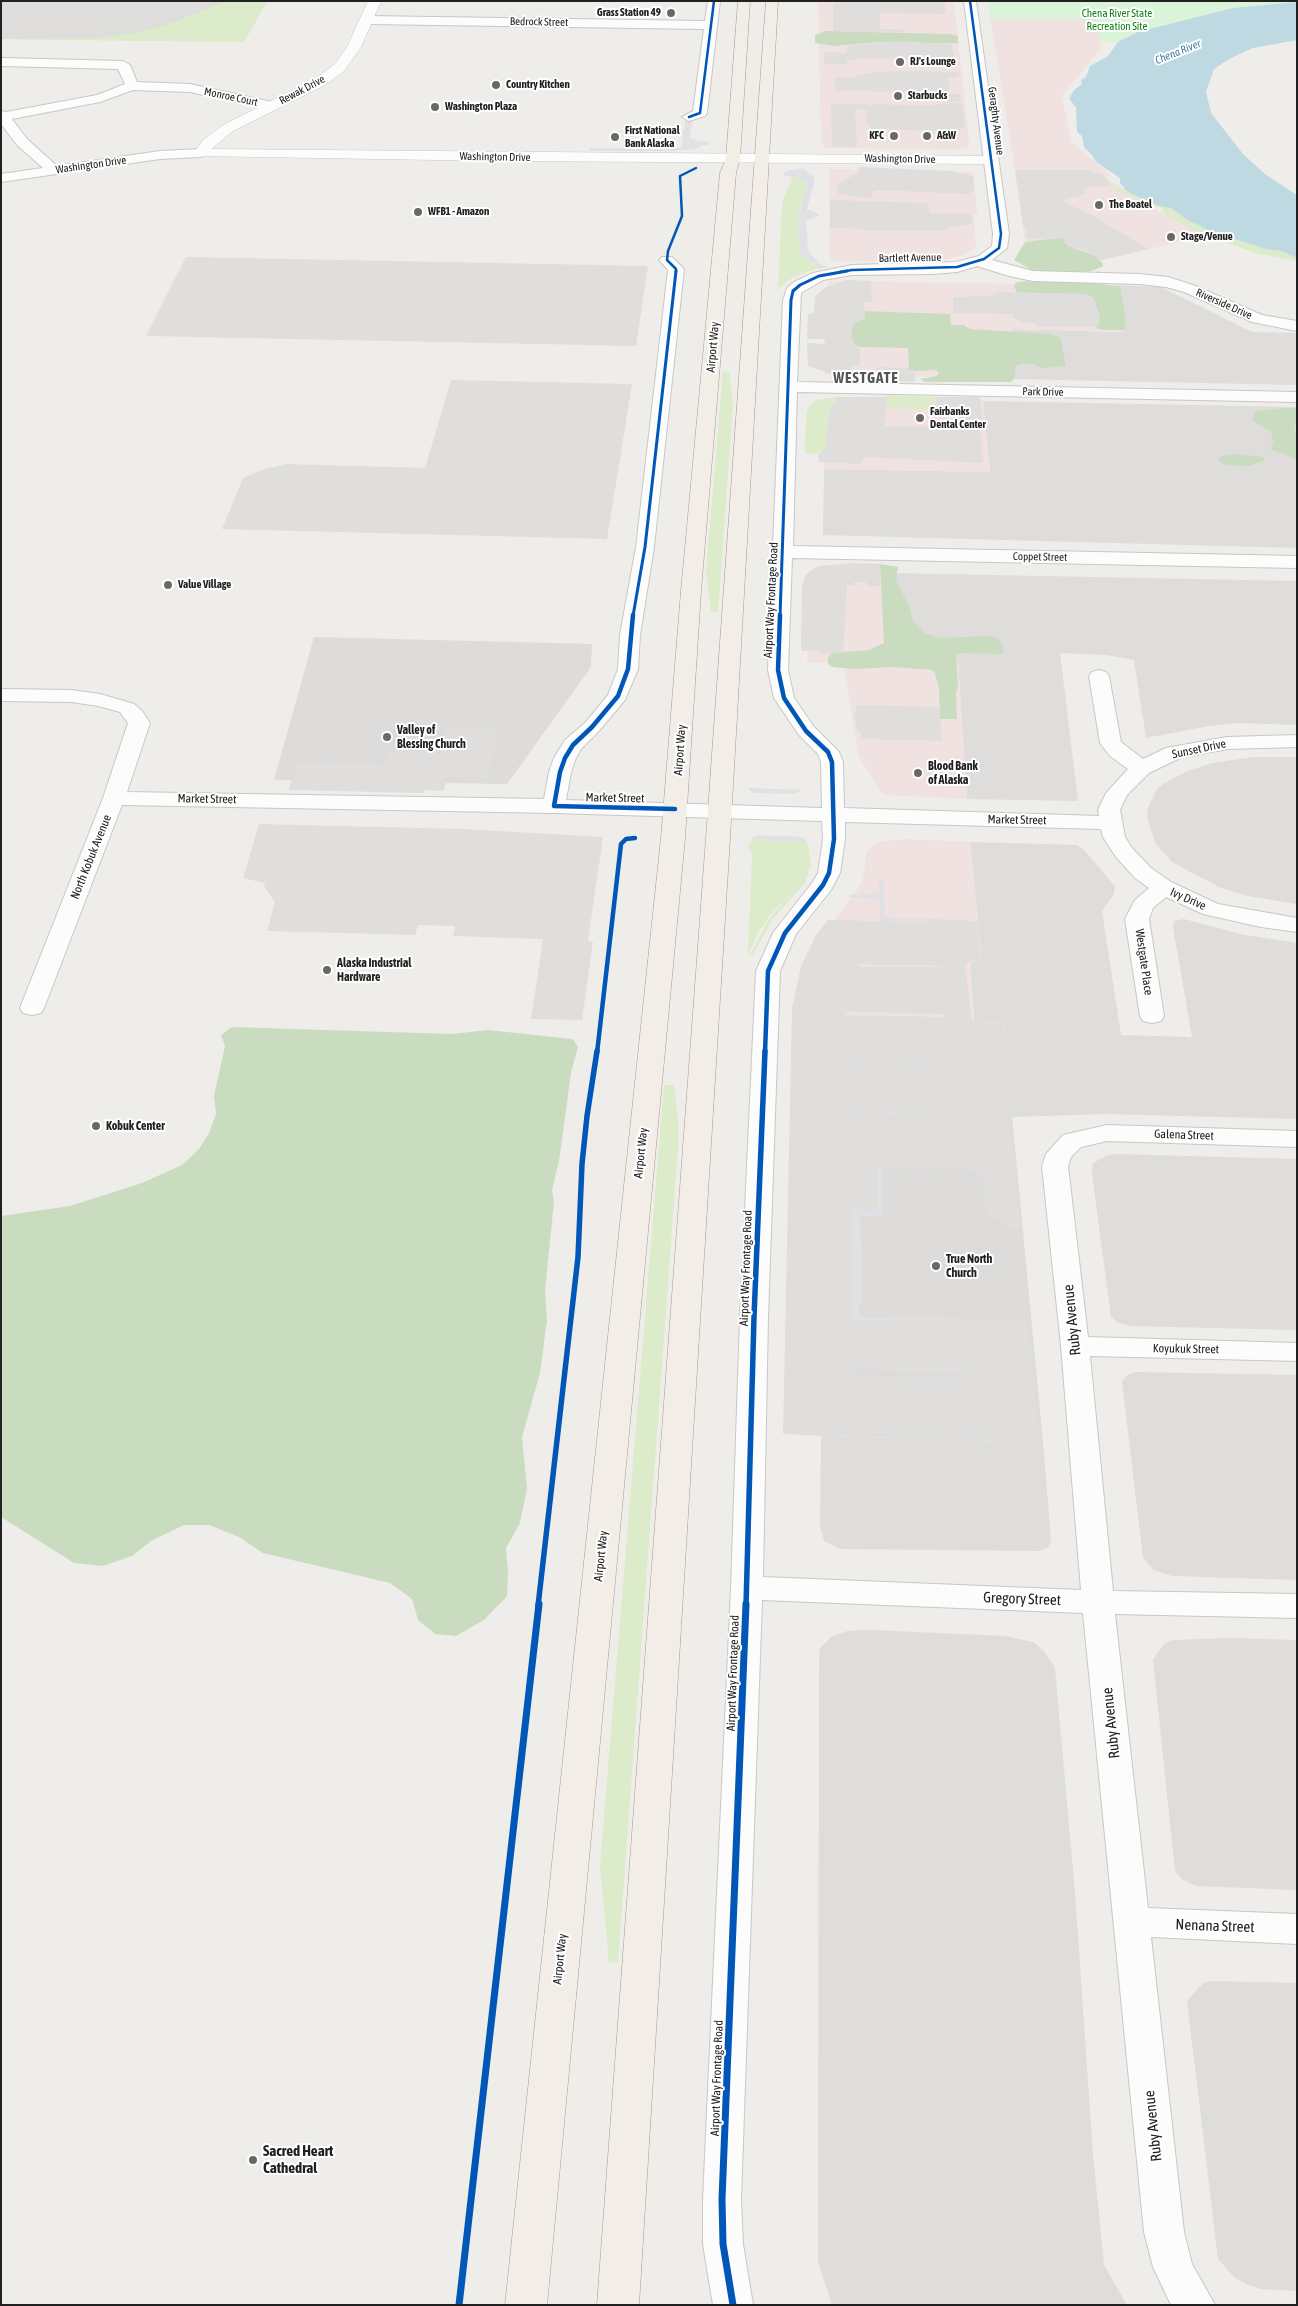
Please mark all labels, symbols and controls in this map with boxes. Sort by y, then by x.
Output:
place label: Grass Station 49 [597,6,661,20]
marker: Grass Station 49 [665,7,677,19]
park label: Chena River State Recreation Site [1082,7,1152,33]
street label: Bedrock Street [510,15,568,29]
water label: Chena River [1153,37,1203,67]
place label: RJ's Lounge [910,55,956,69]
marker: RJ's Lounge [894,56,906,68]
street label: Rewak Drive [277,73,327,107]
place label: Country Kitchen [506,78,570,92]
marker: Country Kitchen [490,79,502,91]
street label: Monroe Court [203,85,259,109]
street label: Geraghty Avenue [985,86,1007,156]
place label: Starbucks [908,89,947,103]
marker: Starbucks [892,90,904,102]
place label: Washington Plaza [445,100,517,114]
marker: Washington Plaza [429,101,441,113]
place label: First National Bank Alaska [625,124,680,150]
place label: KFC [869,129,884,143]
place label: A&W [937,129,956,143]
marker: KFC [888,130,900,142]
marker: A&W [921,130,933,142]
marker: First National Bank Alaska [609,131,621,143]
street label: Washington Drive [459,150,531,164]
street label: Washington Drive [864,152,936,166]
street label: Washington Drive [55,154,127,176]
place label: The Boatel [1109,198,1152,212]
marker: The Boatel [1093,199,1105,211]
place label: WFB1 - Amazon [428,205,489,219]
marker: WFB1 - Amazon [412,206,424,218]
place label: Stage/Venue [1181,230,1233,244]
marker: Stage/Venue [1165,231,1177,243]
street label: Bartlett Avenue [879,251,941,265]
street label: Riverside Drive [1194,286,1254,322]
street label: Airport Way [704,321,722,373]
district label: WESTGATE [832,369,900,387]
street label: Park Drive [1022,385,1064,399]
place label: Fairbanks Dental Center [930,405,986,431]
marker: Fairbanks Dental Center [914,412,926,424]
street label: Airport Way Frontage Road [761,542,781,658]
street label: Coppet Street [1013,550,1067,564]
place label: Value Village [178,578,231,592]
marker: Value Village [162,579,174,591]
place label: Valley of Blessing Church [397,723,466,751]
street label: Airport Way [671,724,689,776]
marker: Valley of Blessing Church [381,731,393,743]
street label: Sunset Drive [1171,736,1227,762]
place label: Blood Bank of Alaska [928,759,978,787]
marker: Blood Bank of Alaska [912,767,924,779]
street label: Market Street [585,790,645,806]
street label: Market Street [177,791,237,807]
street label: Market Street [987,812,1047,828]
street label: North Kobuk Avenue [67,813,115,901]
street label: Ivy Drive [1168,885,1208,913]
street label: Westgate Place [1132,928,1156,996]
place label: Alaska Industrial Hardware [337,956,411,984]
marker: Alaska Industrial Hardware [321,964,333,976]
place label: Kobuk Center [106,1119,165,1133]
marker: Kobuk Center [90,1120,102,1132]
street label: Airport Way [631,1127,651,1179]
street label: Galena Street [1154,1127,1214,1143]
street label: Airport Way Frontage Road [737,1210,755,1326]
place label: True North Church [946,1252,992,1280]
marker: True North Church [930,1260,942,1272]
street label: Ruby Avenue [1059,1284,1085,1356]
street label: Koyukuk Street [1153,1341,1219,1357]
street label: Airport Way [591,1530,611,1582]
street label: Gregory Street [983,1589,1061,1609]
street label: Airport Way Frontage Road [724,1615,742,1731]
street label: Ruby Avenue [1098,1687,1124,1759]
street label: Nenana Street [1175,1916,1255,1936]
street label: Airport Way [550,1933,570,1985]
street label: Airport Way Frontage Road [708,2020,726,2136]
street label: Ruby Avenue [1140,2090,1166,2162]
place label: Sacred Heart Cathedral [263,2142,333,2177]
marker: Sacred Heart Cathedral [247,2154,259,2166]

